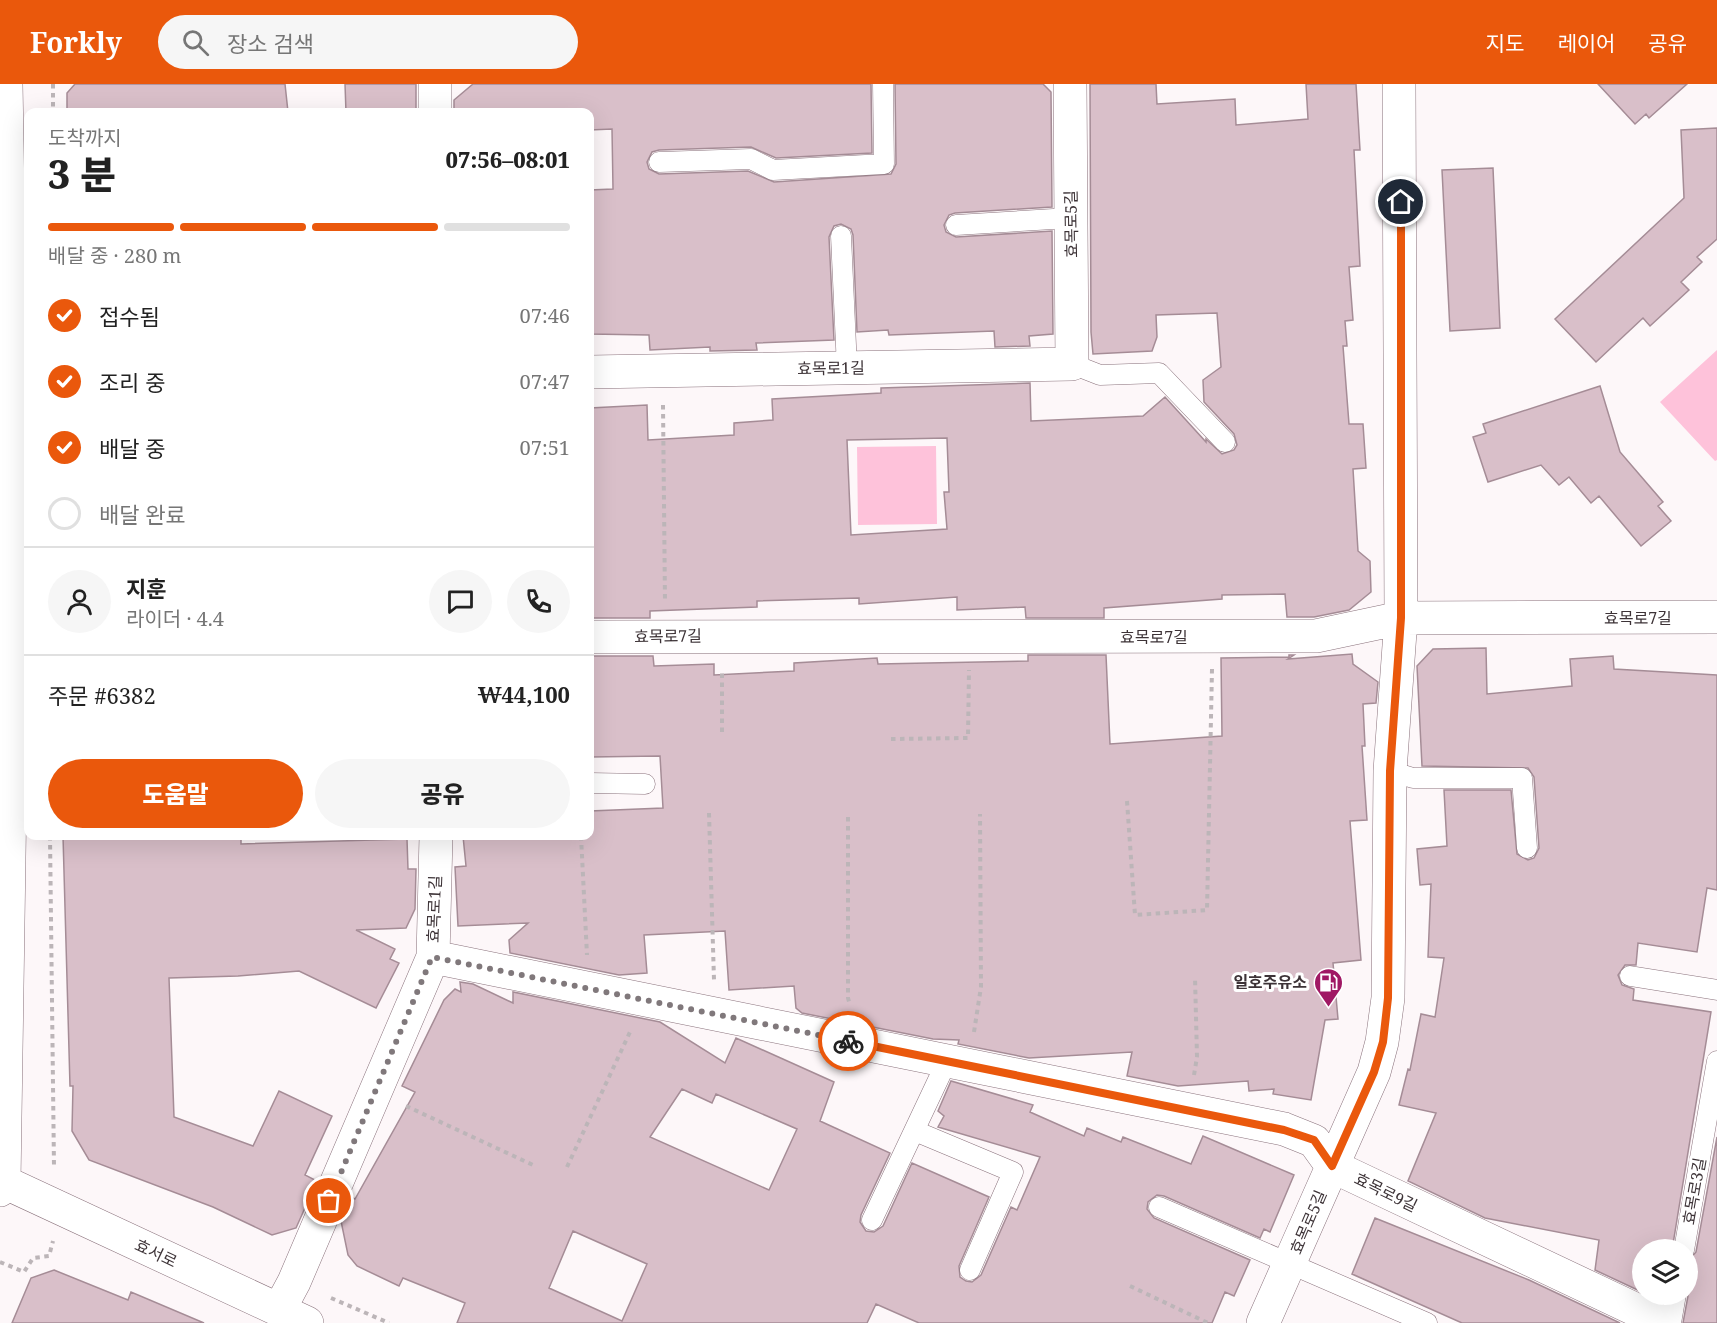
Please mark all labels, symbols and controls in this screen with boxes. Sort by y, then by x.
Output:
search box [158,15,578,69]
text: Forkly [30,23,122,61]
icon: search [179,26,212,59]
text: 장소 검색 [227,28,314,58]
text: 지도 [1486,29,1524,57]
text: 레이어 [1557,29,1615,57]
text: 공유 [1648,29,1687,57]
text: 도착까지 [48,124,122,151]
text: 07:56–08:01 [446,144,570,174]
text: 3 분 [48,147,116,200]
pin [1375,176,1426,227]
icon: home [1384,185,1417,218]
street label: 효목로5길 [1059,190,1083,258]
text: 배달 중 · 280 m [48,242,181,269]
icon: check [48,299,81,332]
text: 접수됨 [99,301,160,331]
text: 07:46 [520,302,570,329]
street label: 효목로1길 [797,356,865,380]
icon: check [48,365,81,398]
text: 조리 중 [99,367,165,397]
text: 07:47 [520,368,570,395]
icon: check [48,431,81,464]
text: 배달 중 [99,433,165,463]
text: 07:51 [520,434,570,461]
text: 배달 완료 [99,499,186,529]
button: person [48,570,111,633]
button: chat [429,570,492,633]
button: phone [507,570,570,633]
text: 지훈 [126,573,166,603]
text: 라이더 · 4.4 [126,605,224,632]
street label: 효목로7길 [1604,607,1672,629]
street label: 효목로7길 [634,624,702,648]
street label: 효목로7길 [1120,626,1188,648]
text: ₩44,100 [478,679,570,709]
text: 주문 #6382 [48,680,156,710]
button: 도움말 [48,759,303,828]
button: 공유 [315,759,570,828]
street label: 효목로1길 [422,875,446,943]
fuel station icon: 일호주유소 [1312,966,1344,1008]
place label: 일호주유소 [1233,971,1307,993]
courier [818,1011,878,1071]
icon: bike [832,1025,865,1058]
street label: 효목로3길 [1677,1156,1711,1226]
street label: 효목로9길 [1351,1167,1421,1217]
pin [303,1175,354,1226]
icon: bag [312,1184,345,1217]
street label: 효목로5길 [1285,1186,1331,1258]
street label: 효서로 [131,1234,181,1272]
map controls [1632,1239,1698,1305]
button: layers [1632,1239,1698,1305]

